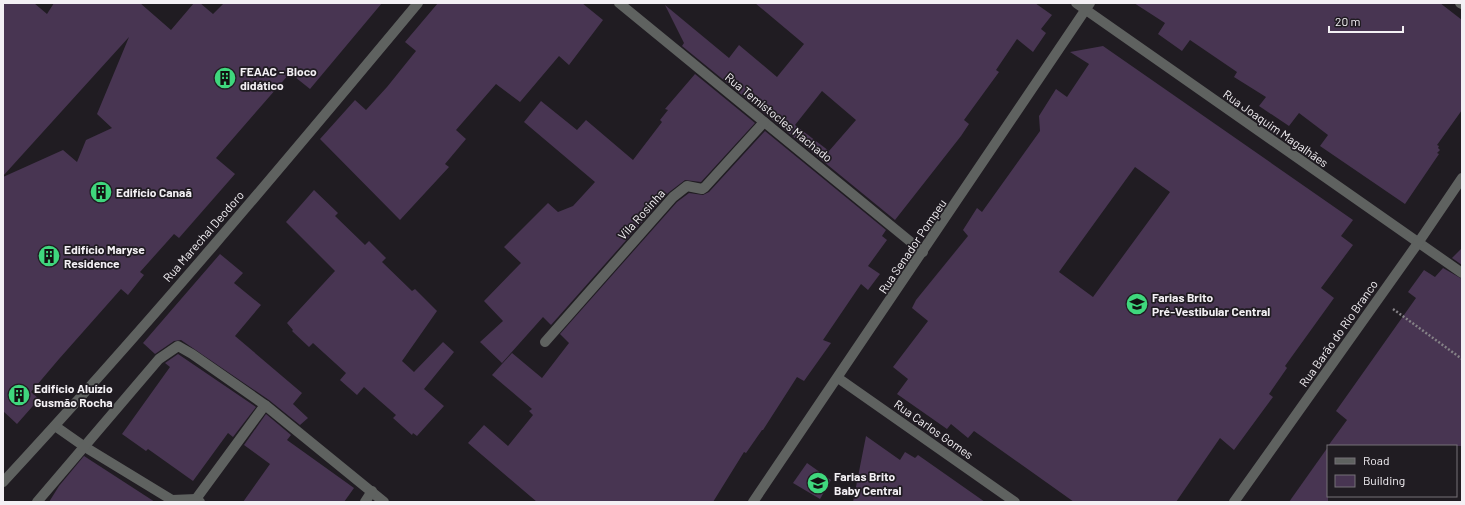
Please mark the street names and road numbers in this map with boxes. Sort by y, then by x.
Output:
street label: Rua Temístocles Machado [723,69,835,165]
street label: Rua Joaquim Magalhães [1221,86,1331,170]
street label: Vila Rosinha [615,186,667,242]
street label: Rua Marechal Deodoro [160,188,246,284]
street label: Rua Senador Pompeu [875,196,949,296]
street label: Rua Barão do Rio Branco [1296,277,1380,389]
street label: Rua Carlos Gomes [892,397,976,462]

